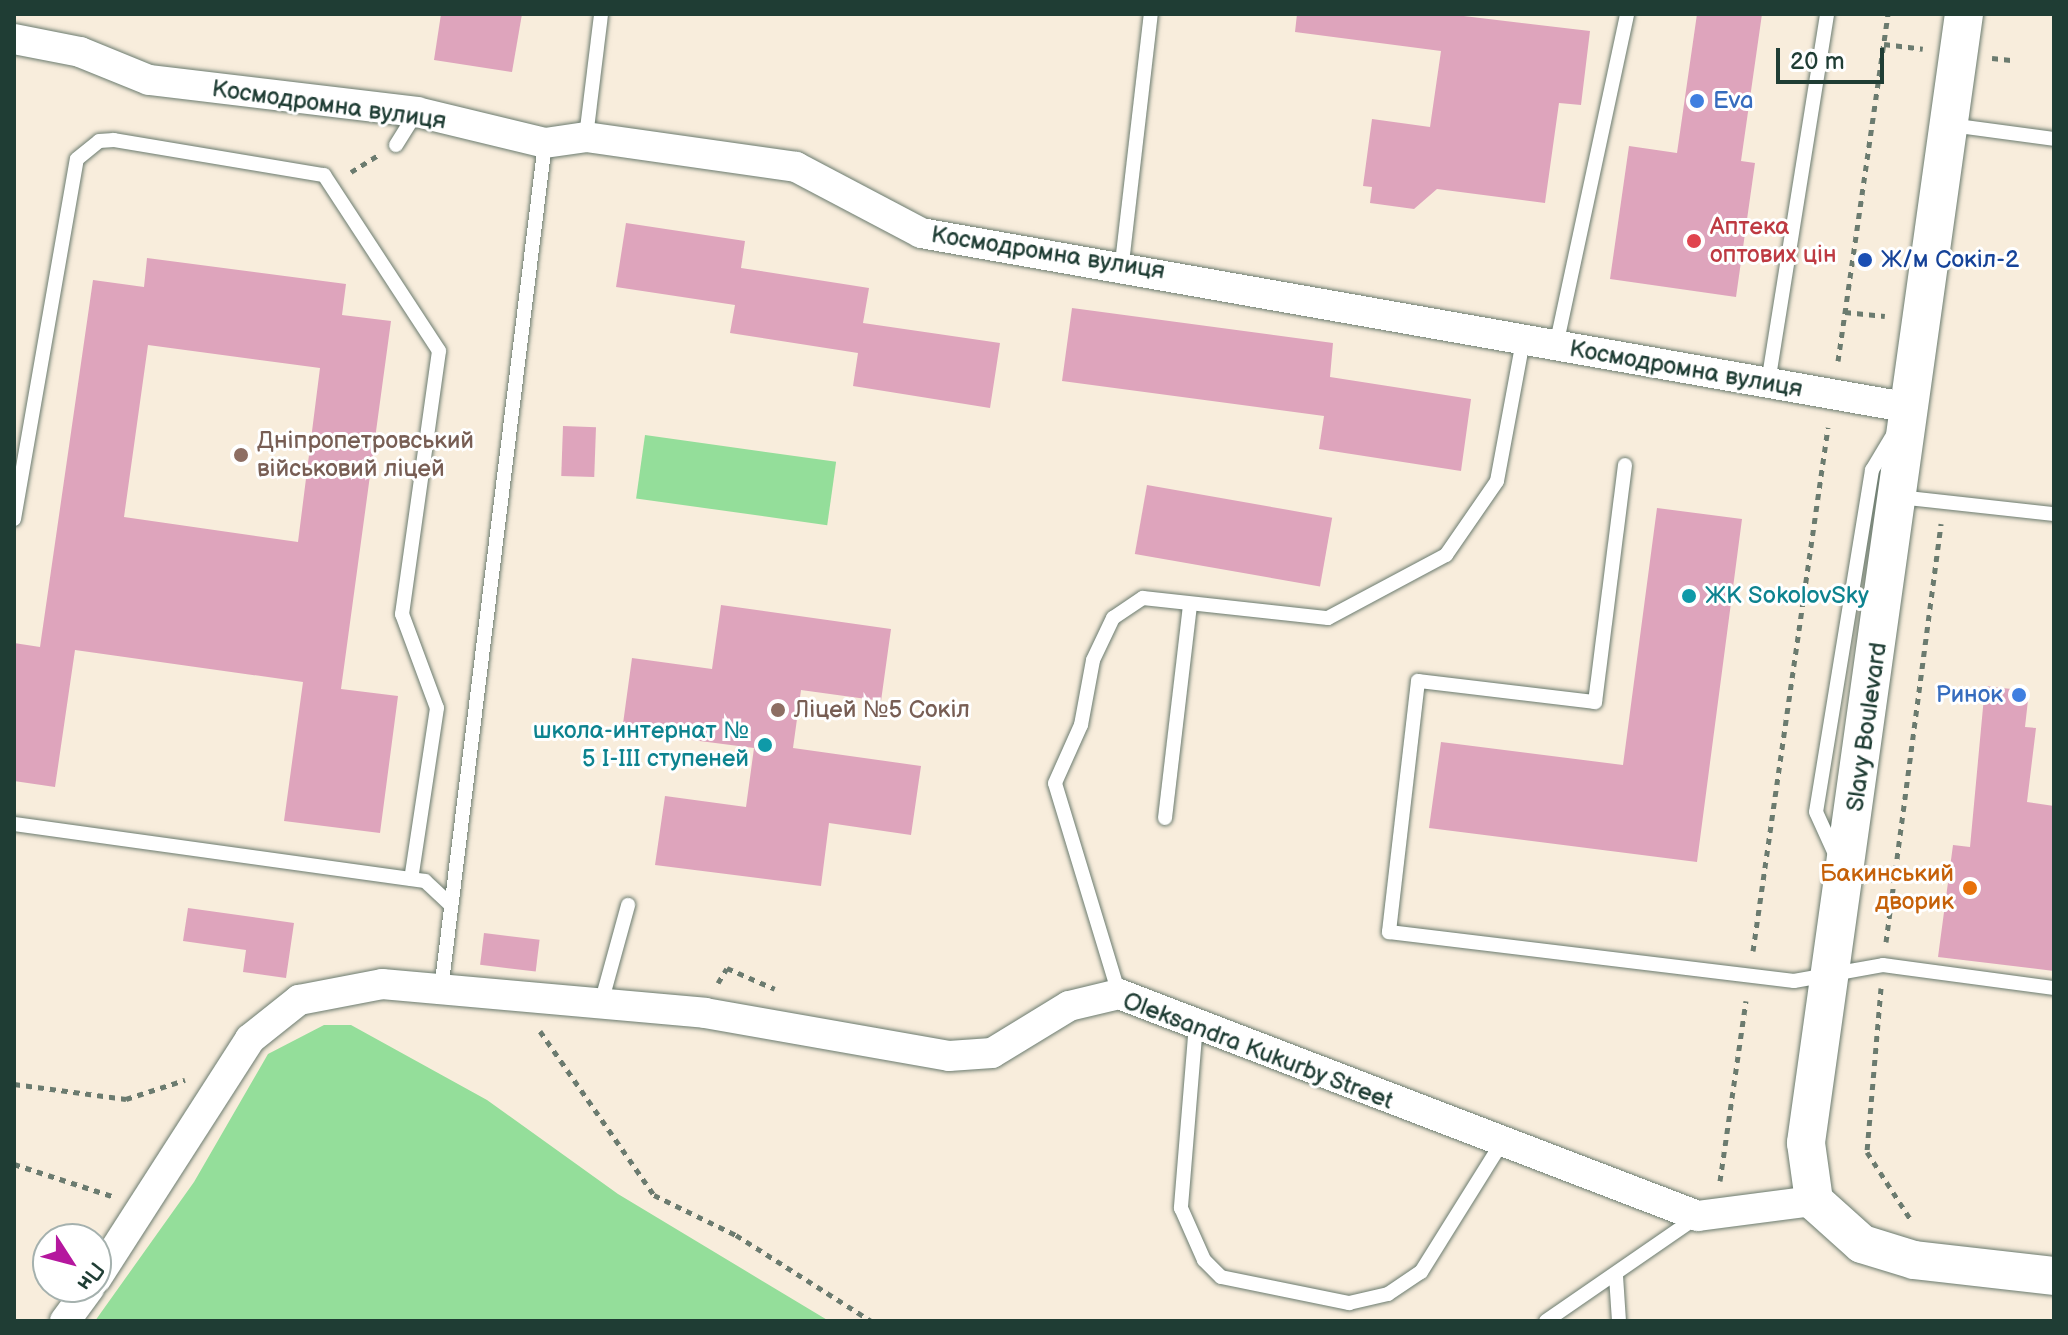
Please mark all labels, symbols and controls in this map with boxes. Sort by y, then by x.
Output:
scale bar [1780,32,1888,82]
text: 20 m [1790,47,1845,76]
street label: Космодромна вулиця [210,74,448,136]
place label: Eva [1713,87,1754,115]
marker: Eva [1688,92,1706,110]
place label: Аптека оптових цін [1710,213,1837,269]
street label: Космодромна вулиця [929,220,1167,286]
marker: Аптека оптових цін [1685,232,1703,250]
place label: Ж/м Сокіл-2 [1881,246,2019,274]
marker: Ж/м Сокіл-2 [1856,251,1874,269]
street label: Космодромна вулиця [1567,334,1805,404]
place label: Дніпропетровський військовий ліцей [257,427,474,483]
marker: Дніпропетровський військовий ліцей [232,446,250,464]
place label: ЖК SokolovSky [1705,582,1869,610]
marker: ЖК SokolovSky [1680,587,1698,605]
street label: Slavy Boulevard [1841,640,1893,814]
place label: Ринок [1936,681,2003,709]
marker: Ринок [2010,686,2028,704]
place label: Ліцей №5 Сокіл [794,696,970,724]
marker: Ліцей №5 Сокіл [769,701,787,719]
place label: школа-интернат № 5 I-III ступеней [533,717,749,773]
marker: школа-интернат № 5 I-III ступеней [756,736,774,754]
place label: Бакинський дворик [1820,860,1954,916]
marker: Бакинський дворик [1961,879,1979,897]
street label: Oleksandra Kukurby Street [1118,986,1398,1116]
north arrow [32,1223,112,1303]
text: Пн [71,1256,110,1296]

